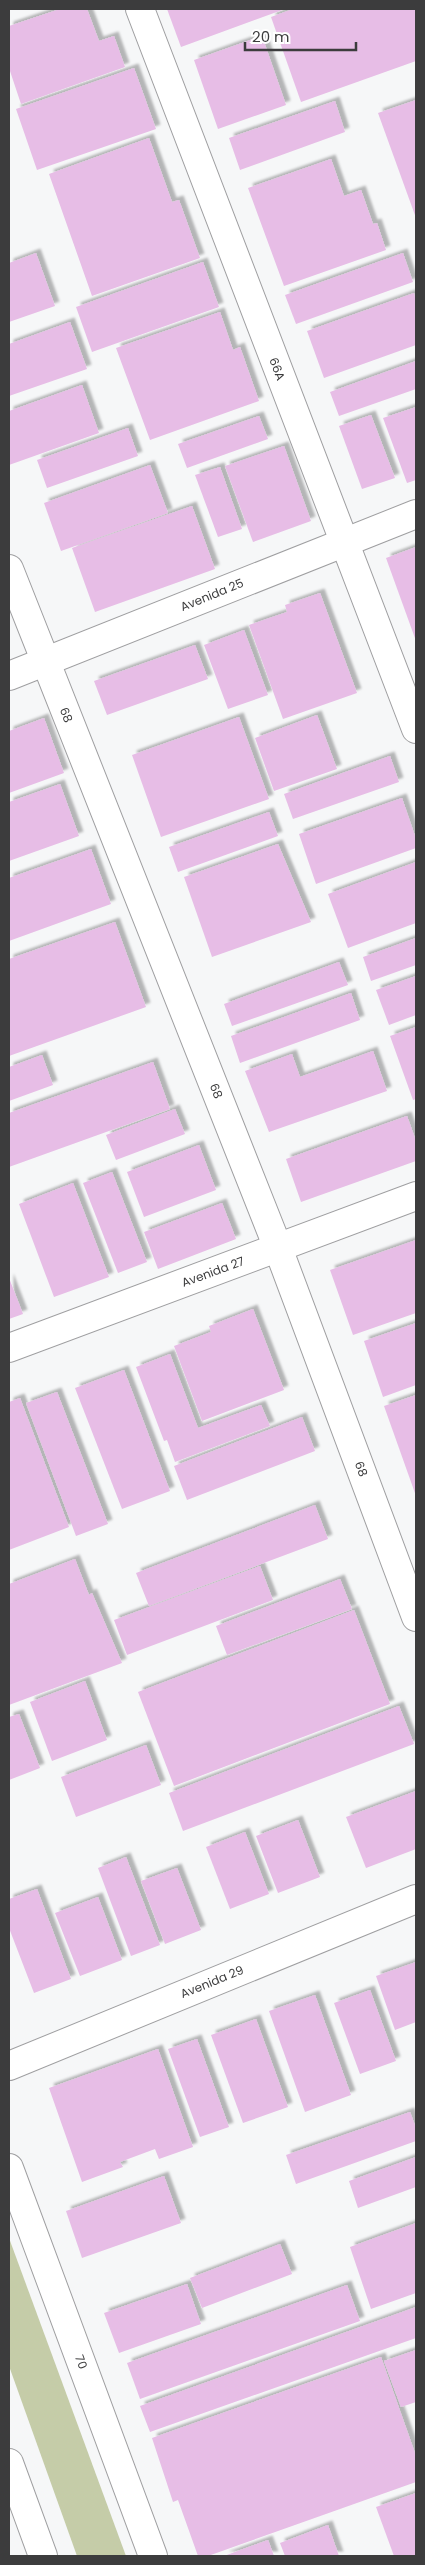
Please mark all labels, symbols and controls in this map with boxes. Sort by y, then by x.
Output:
scale bar [245,20,356,52]
text: 20 m [252,26,290,47]
street label: 66A [265,355,290,383]
street label: Avenida 25 [178,574,246,615]
street label: 68 [56,705,77,725]
street label: 68 [206,1081,227,1101]
street label: Avenida 27 [179,1252,247,1291]
street label: 68 [351,1459,372,1479]
street label: Avenida 29 [178,1961,246,2002]
street label: 70 [71,2352,92,2371]

